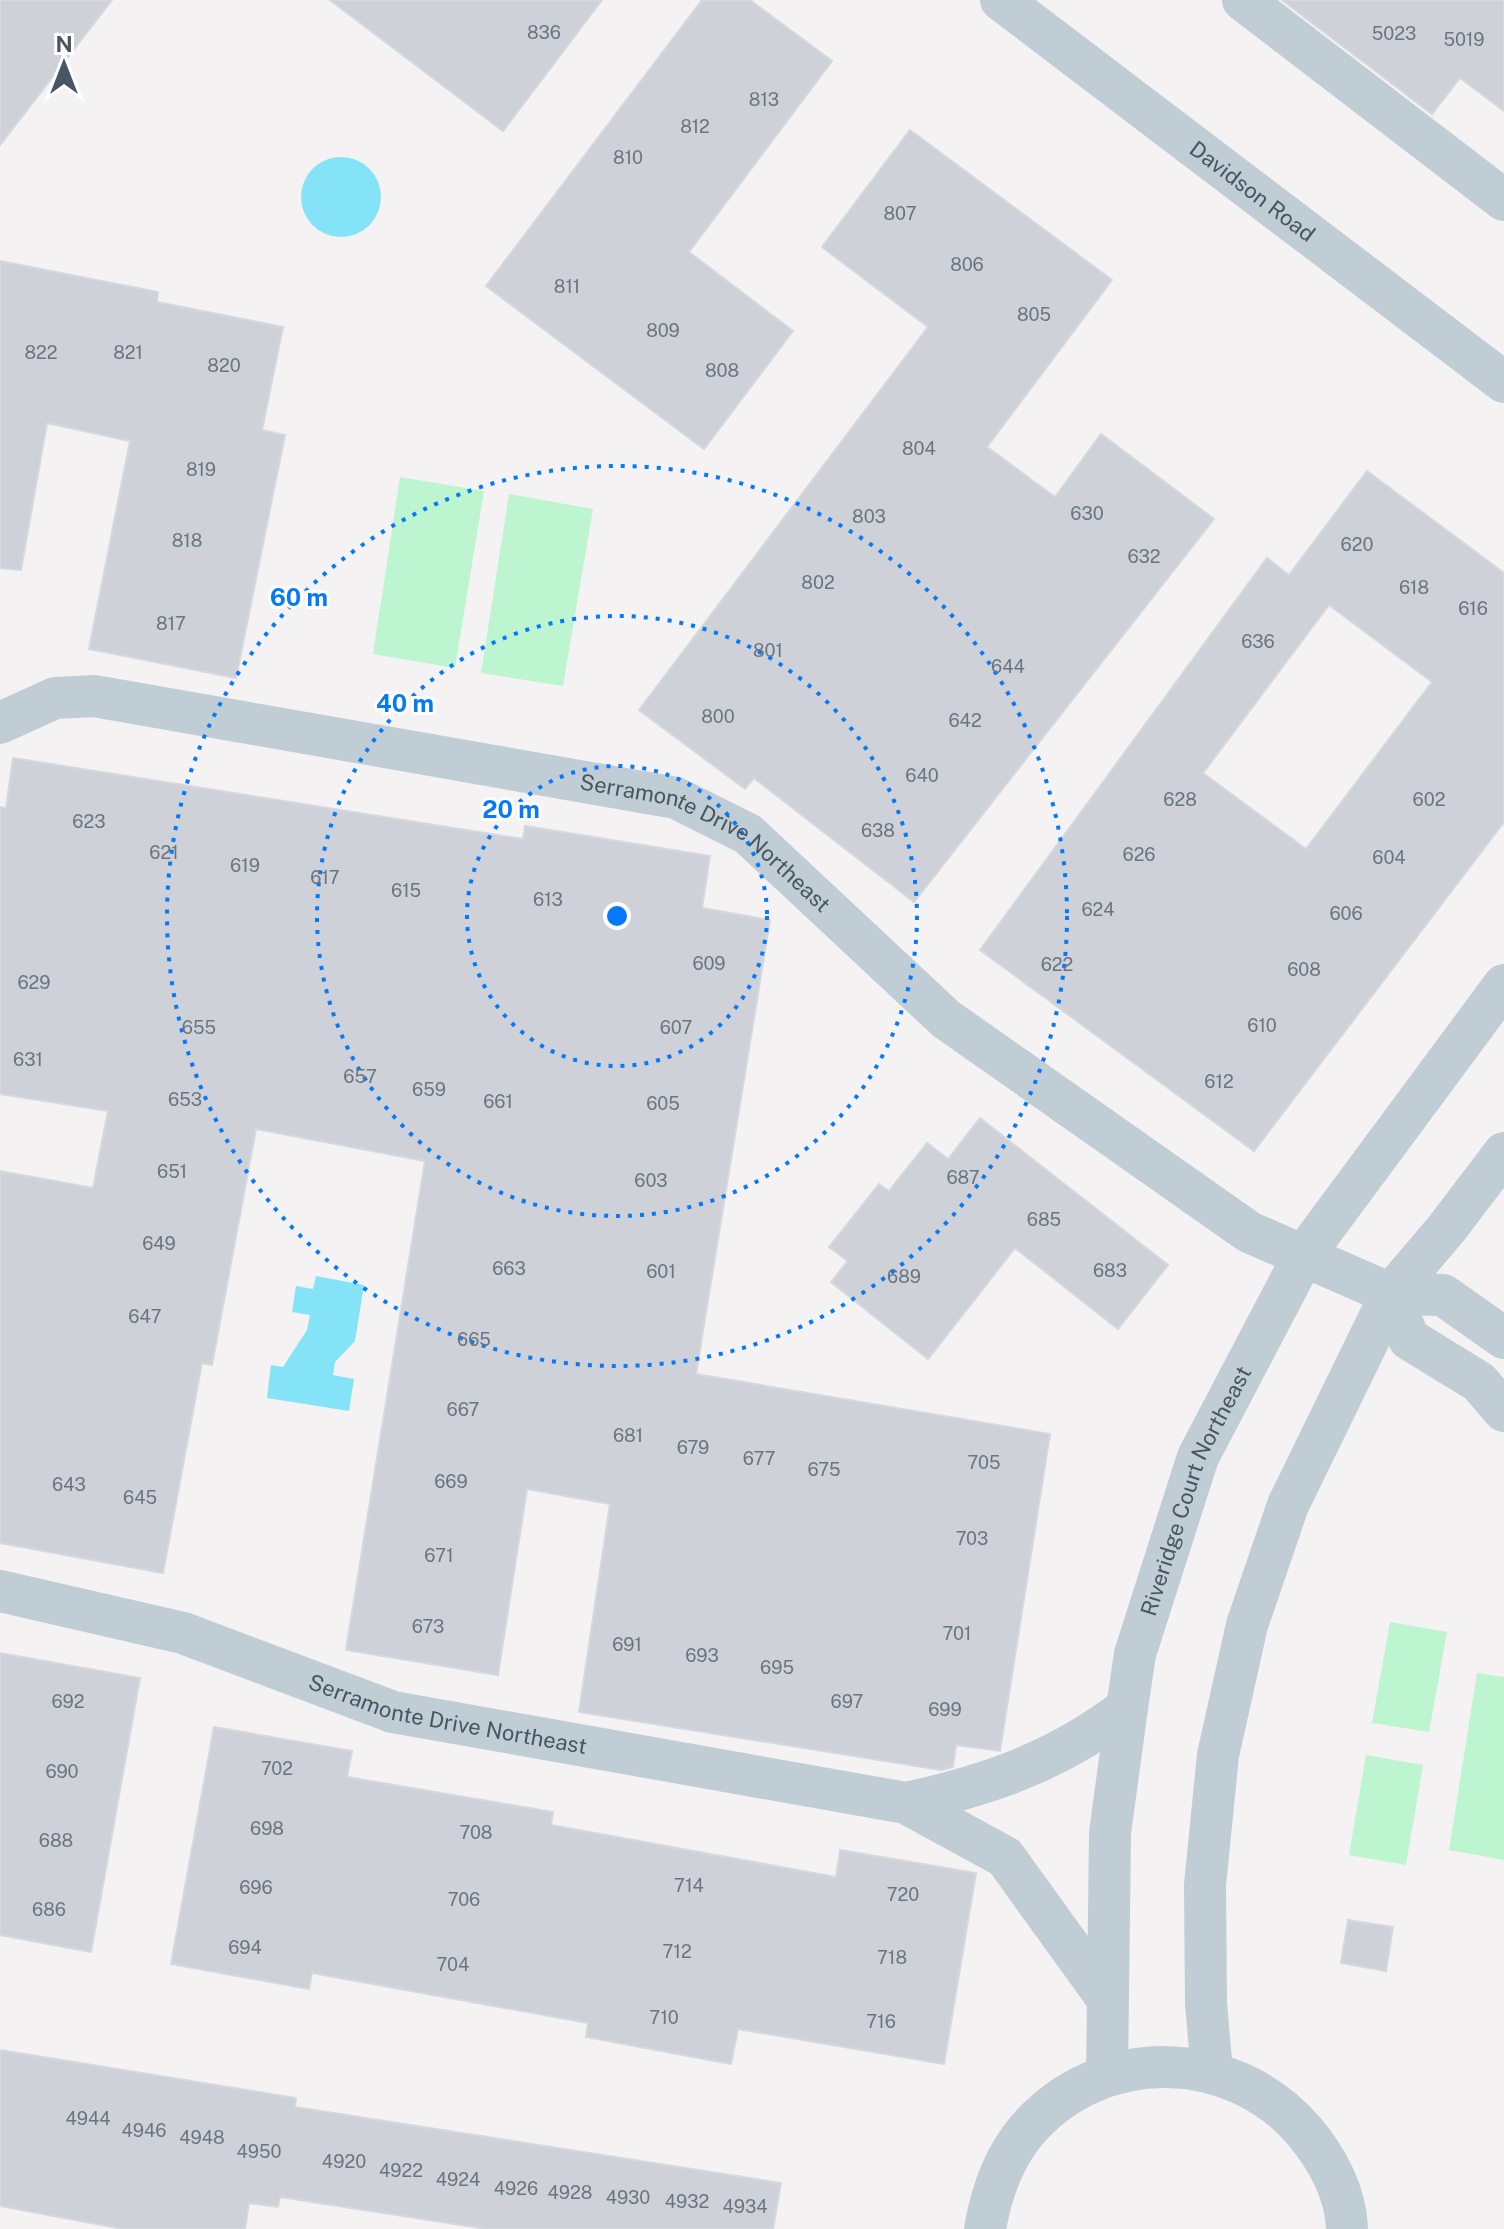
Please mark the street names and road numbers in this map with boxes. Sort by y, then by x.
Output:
street label: Davidson Road [1185,135,1320,247]
street label: Serramonte Drive Northeast [578,768,836,917]
street label: Riveridge Court Northeast [1135,1362,1256,1619]
street label: Serramonte Drive Northeast [305,1668,589,1759]

